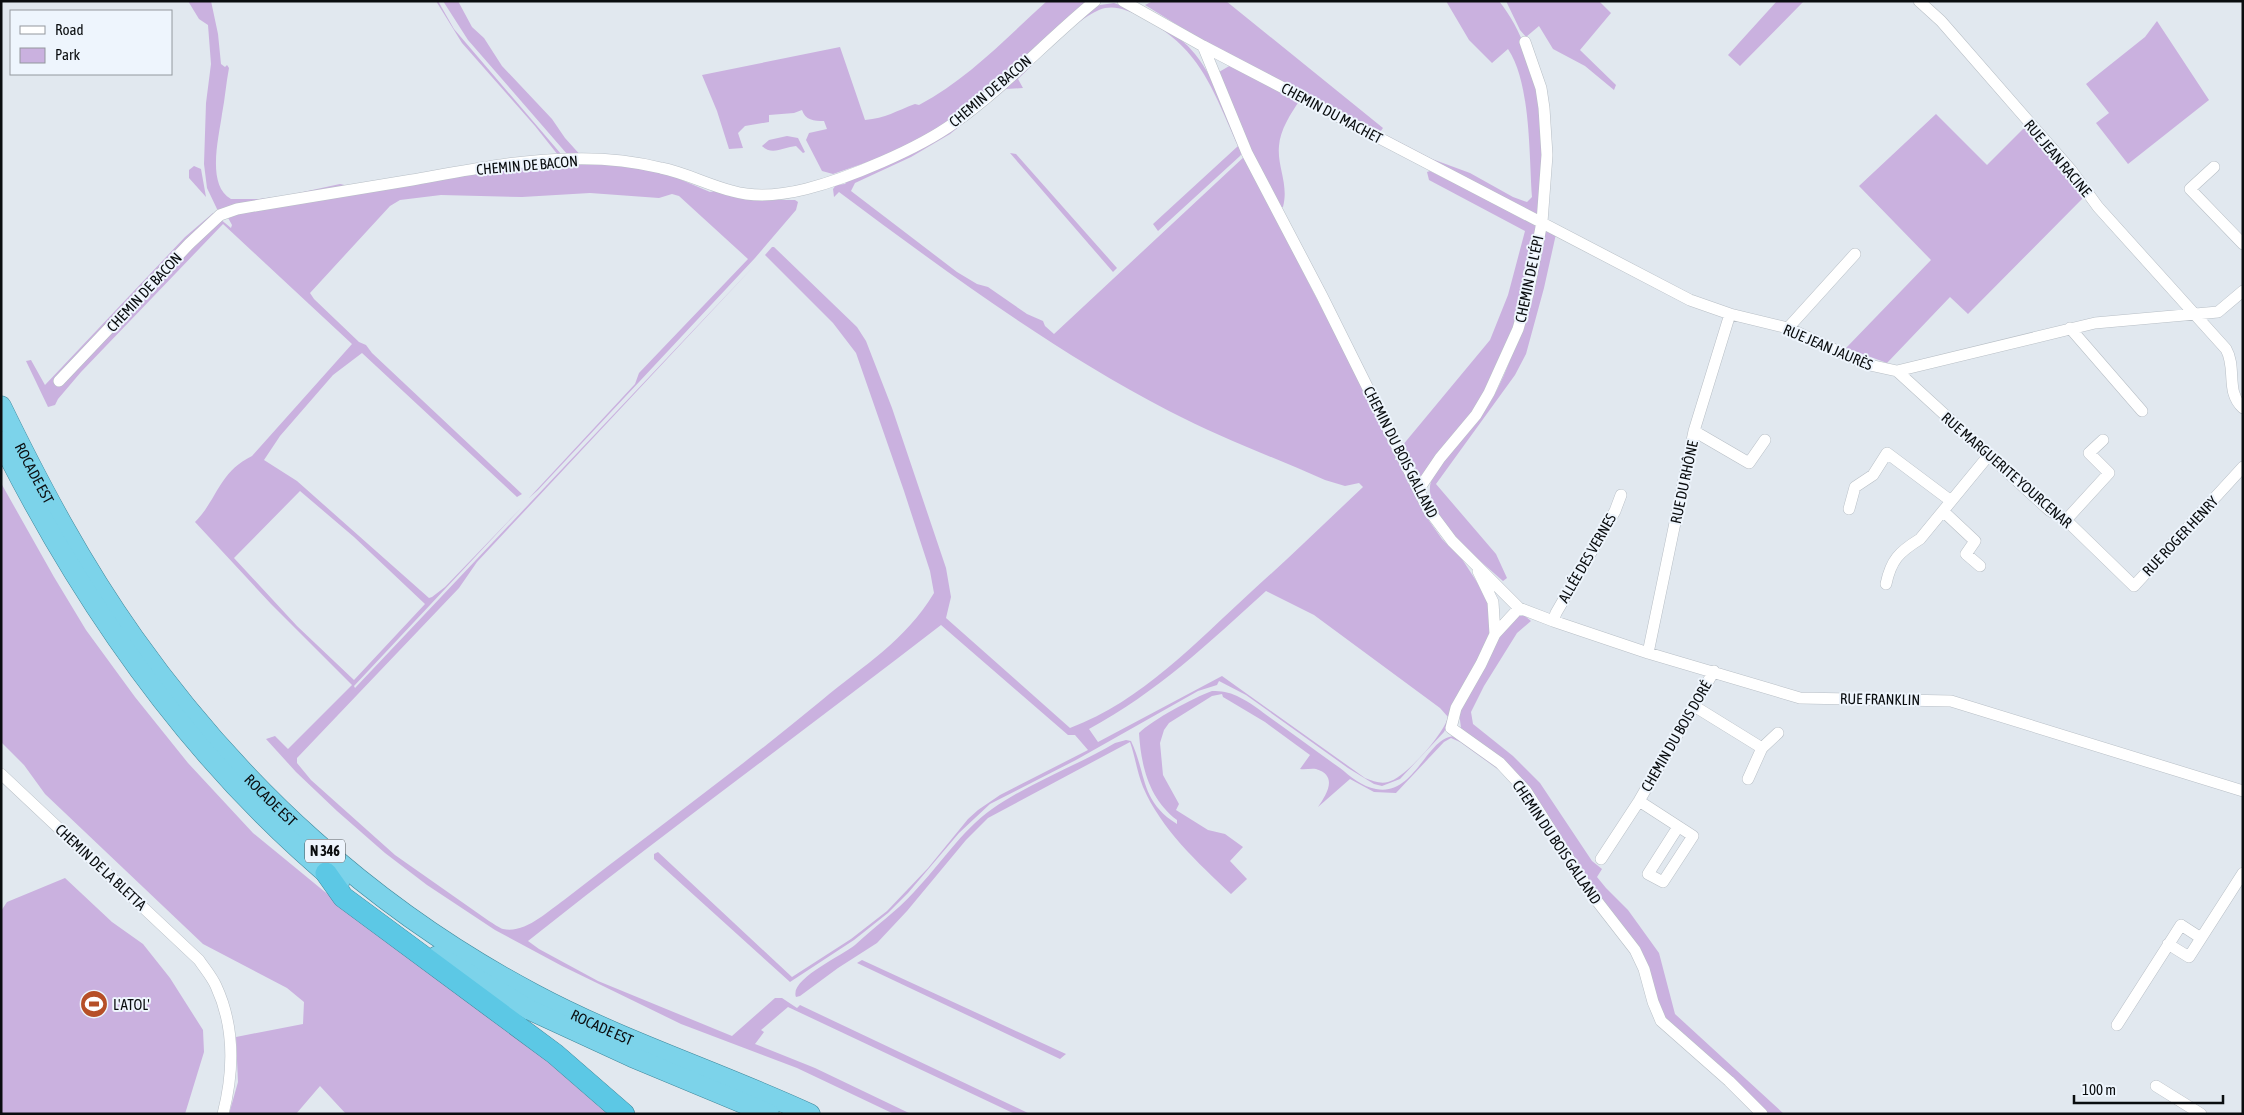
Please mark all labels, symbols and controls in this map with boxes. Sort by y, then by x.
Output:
legend [10,10,172,75]
text: Road [55,21,84,38]
text: Park [55,46,80,63]
street label: CHEMIN DE BACON [945,52,1035,130]
street label: CHEMIN DU MACHET [1279,79,1386,147]
street label: RUE JEAN RACINE [2021,116,2095,200]
street label: CHEMIN DE BACON [475,152,579,178]
street label: CHEMIN DE L'ÉPI [1511,234,1547,324]
street label: CHEMIN DE BACON [103,249,185,335]
street label: RUE JEAN JAURÈS [1781,321,1875,373]
street label: CHEMIN DU BOIS GALLAND [1360,383,1442,521]
street label: RUE MARGUERITE YOURCENAR [1938,409,2076,532]
street label: RUE DU RHÔNE [1667,438,1701,525]
street label: ROCADE EST [12,440,58,507]
street label: RUE ROGER HENRY [2139,492,2221,579]
street label: ALLÉE DES VERNES [1555,511,1619,605]
street label: CHEMIN DU BOIS DORÉ [1637,677,1715,794]
street label: RUE FRANKLIN [1840,690,1920,708]
street label: ROCADE EST [242,770,301,829]
street label: CHEMIN DU BOIS GALLAND [1509,777,1605,907]
street label: CHEMIN DE LA BLETTA [52,821,150,914]
road number: N 346 [305,839,345,862]
sports icon: L'ATOL' [79,989,109,1019]
place label: L'ATOL' [113,996,150,1013]
street label: ROCADE EST [568,1006,636,1048]
scale bar [2074,1072,2223,1104]
text: 100 m [2082,1081,2116,1098]

